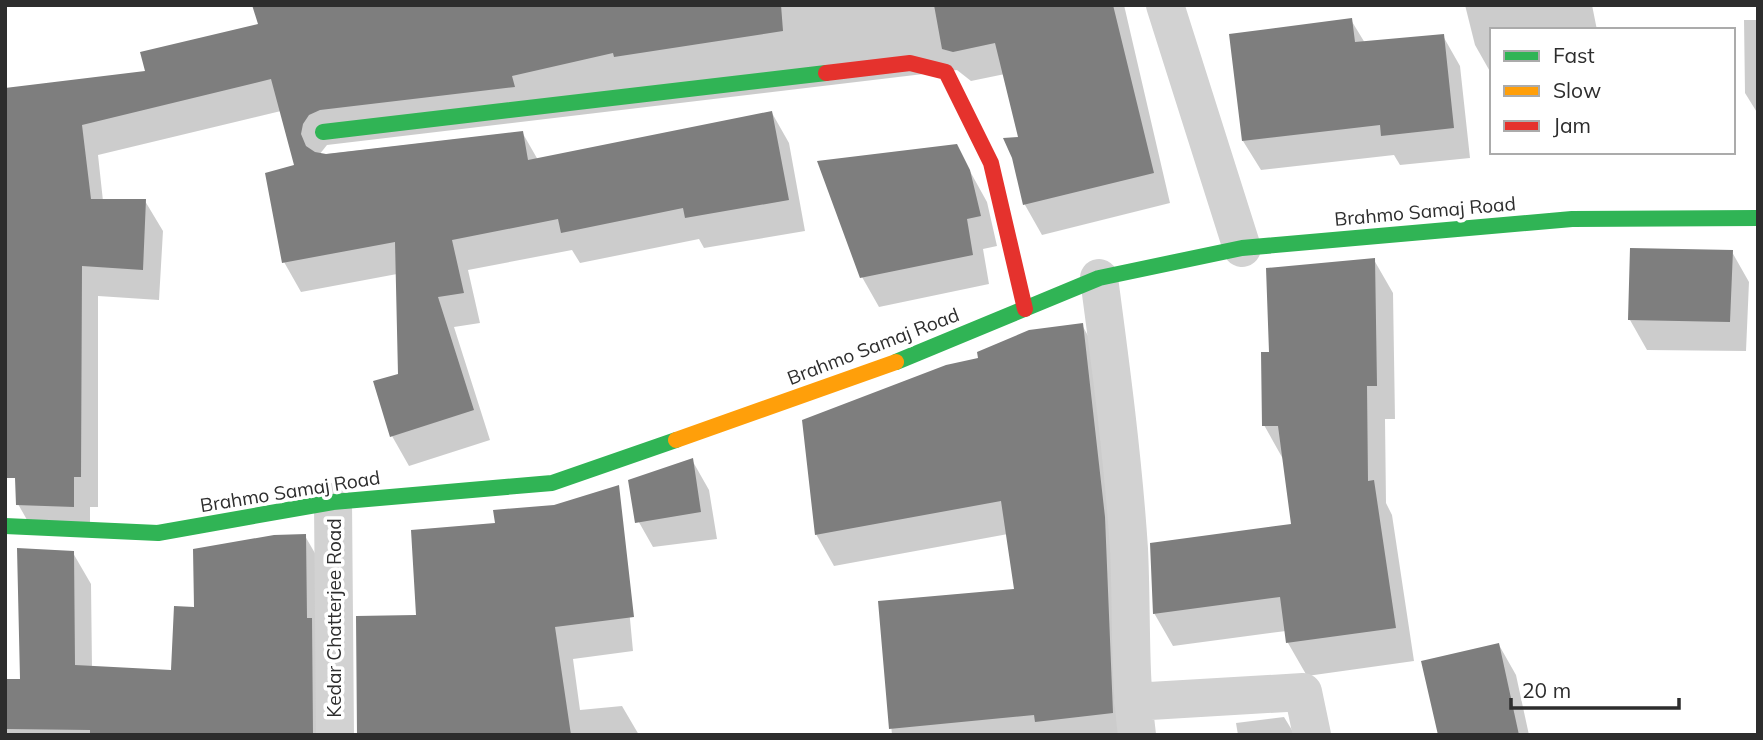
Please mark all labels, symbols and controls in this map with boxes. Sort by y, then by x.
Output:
legend [1490,28,1735,154]
text: Fast [1553,42,1595,68]
text: Slow [1553,77,1601,103]
text: Jam [1553,112,1591,138]
street label: Brahmo Samaj Road [1333,191,1517,231]
street label: Brahmo Samaj Road [784,302,962,390]
street label: Brahmo Samaj Road [198,465,382,517]
street label: Kedar Chatterjee Road [322,518,346,718]
scale bar [1511,666,1679,710]
text: 20 m [1522,677,1571,703]

